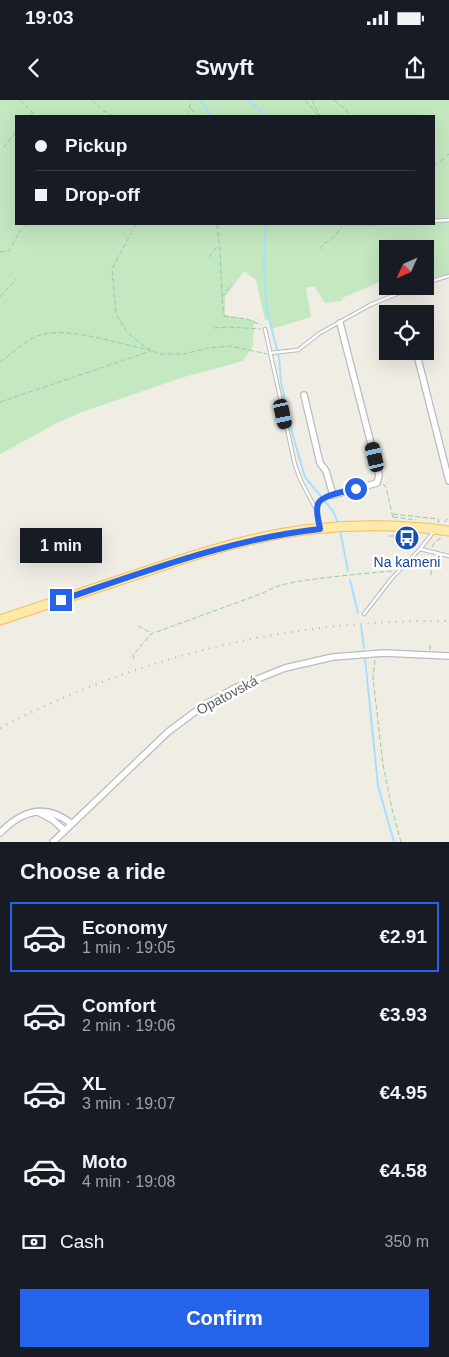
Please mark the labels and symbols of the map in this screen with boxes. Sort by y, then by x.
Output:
north arrow [379,240,434,295]
car [272,398,293,430]
car [364,441,385,473]
route start [345,478,367,500]
bus stop icon: Na kameni [394,525,420,551]
callout: 1 min [20,528,102,562]
place label: Na kameni [374,554,440,570]
route end [50,589,72,611]
street label: Opatovská [194,672,260,718]

